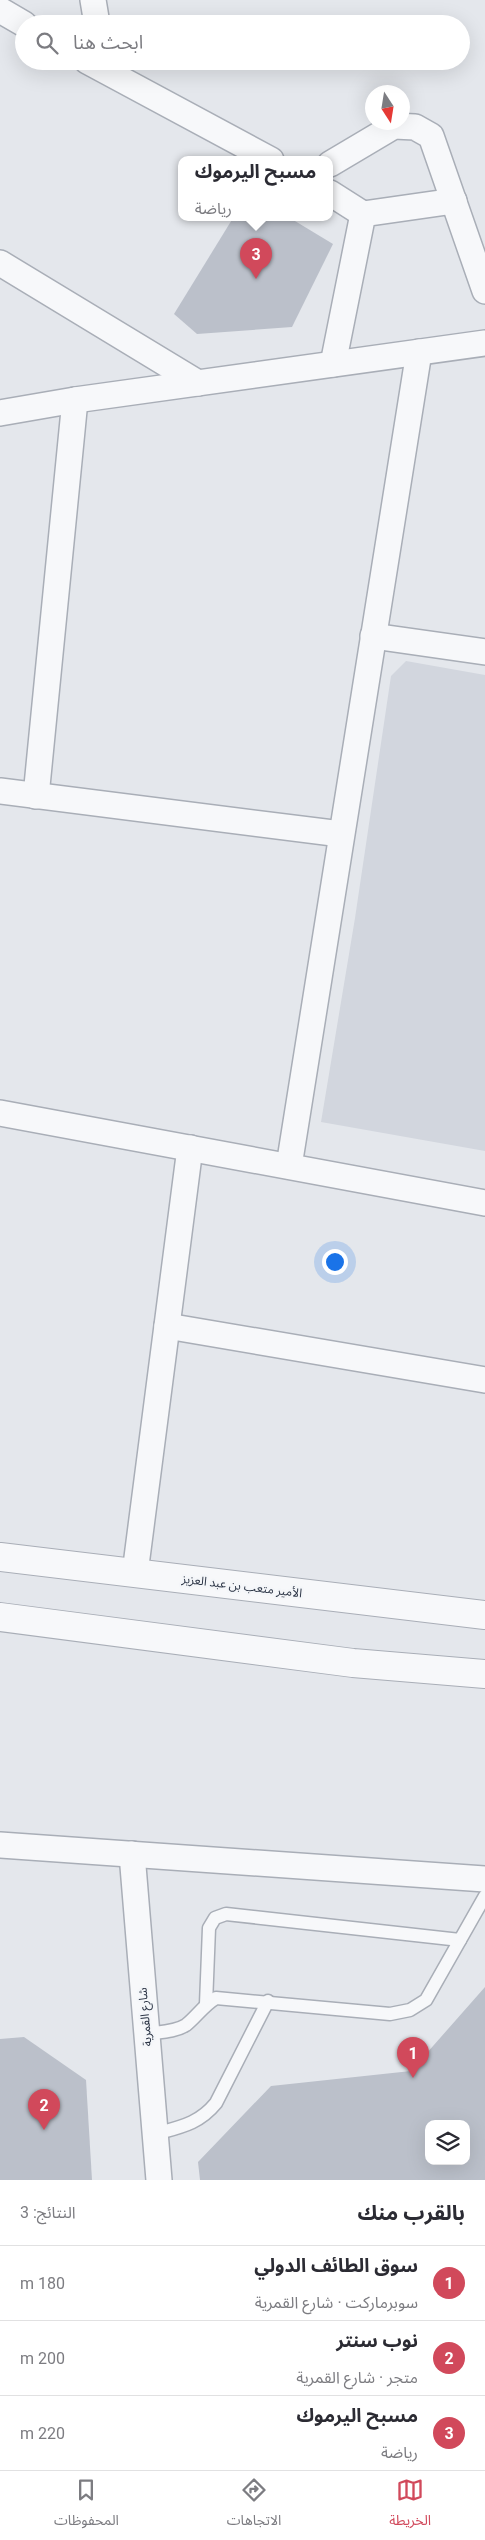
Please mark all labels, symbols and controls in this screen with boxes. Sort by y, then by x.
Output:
search box [15,15,470,70]
icon: search [33,29,61,57]
text: ابحث هنا [73,31,143,54]
north arrow [365,85,410,130]
popup [178,156,333,221]
text: مسبح اليرموك [195,160,316,183]
text: رياضة [195,199,232,218]
pin: 3 [240,238,272,279]
your location [322,1249,348,1275]
street label: الأمير متعب بن عبد العزيز [180,1572,303,1601]
street label: شارع القمرية [135,1987,157,2047]
pin: 1 [397,2037,429,2078]
pin: 2 [28,2089,60,2130]
map controls [425,2120,470,2165]
button: layers [425,2120,470,2165]
text: بالقرب منك [357,2201,465,2225]
text: النتائج: 3 [20,2203,76,2222]
text: سوق الطائف الدولي [254,2254,418,2277]
text: 180 m [20,2274,65,2293]
text: 1 [444,2274,454,2293]
text: سوبرماركت · شارع القمرية [255,2293,418,2312]
text: نوب سنتر [336,2329,418,2352]
text: 200 m [20,2349,65,2368]
text: 2 [444,2349,454,2368]
text: متجر · شارع القمرية [296,2368,418,2387]
text: مسبح اليرموك [296,2404,418,2427]
text: 220 m [20,2424,65,2443]
text: 3 [444,2424,454,2443]
text: رياضة [381,2443,418,2462]
tab: المحفوظات [54,2476,119,2535]
tab: الاتجاهات [227,2476,281,2535]
tab: الخريطة [389,2476,431,2535]

